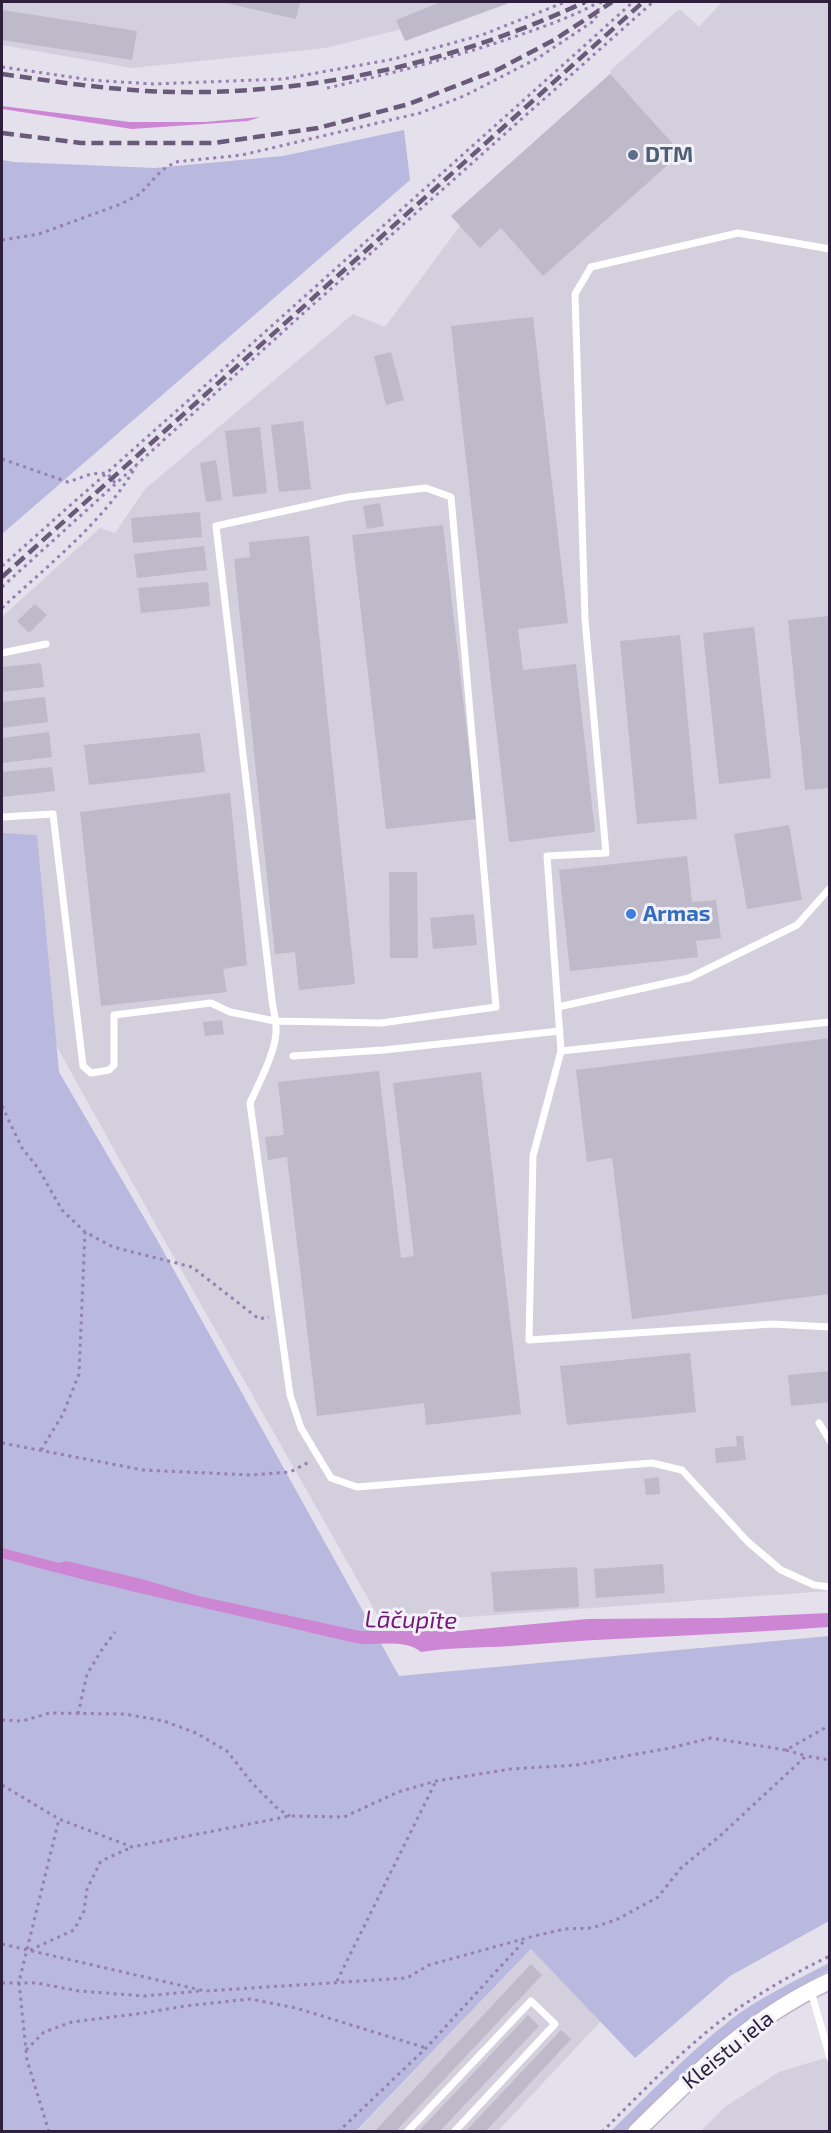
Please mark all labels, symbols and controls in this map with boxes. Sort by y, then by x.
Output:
place label: DTM [645,142,693,168]
marker: DTM [626,148,640,162]
place label: Armas [643,901,710,927]
marker: Armas [624,907,638,921]
water label: Lāčupīte [364,1605,458,1635]
street label: Kleistu iela [677,2005,779,2095]

